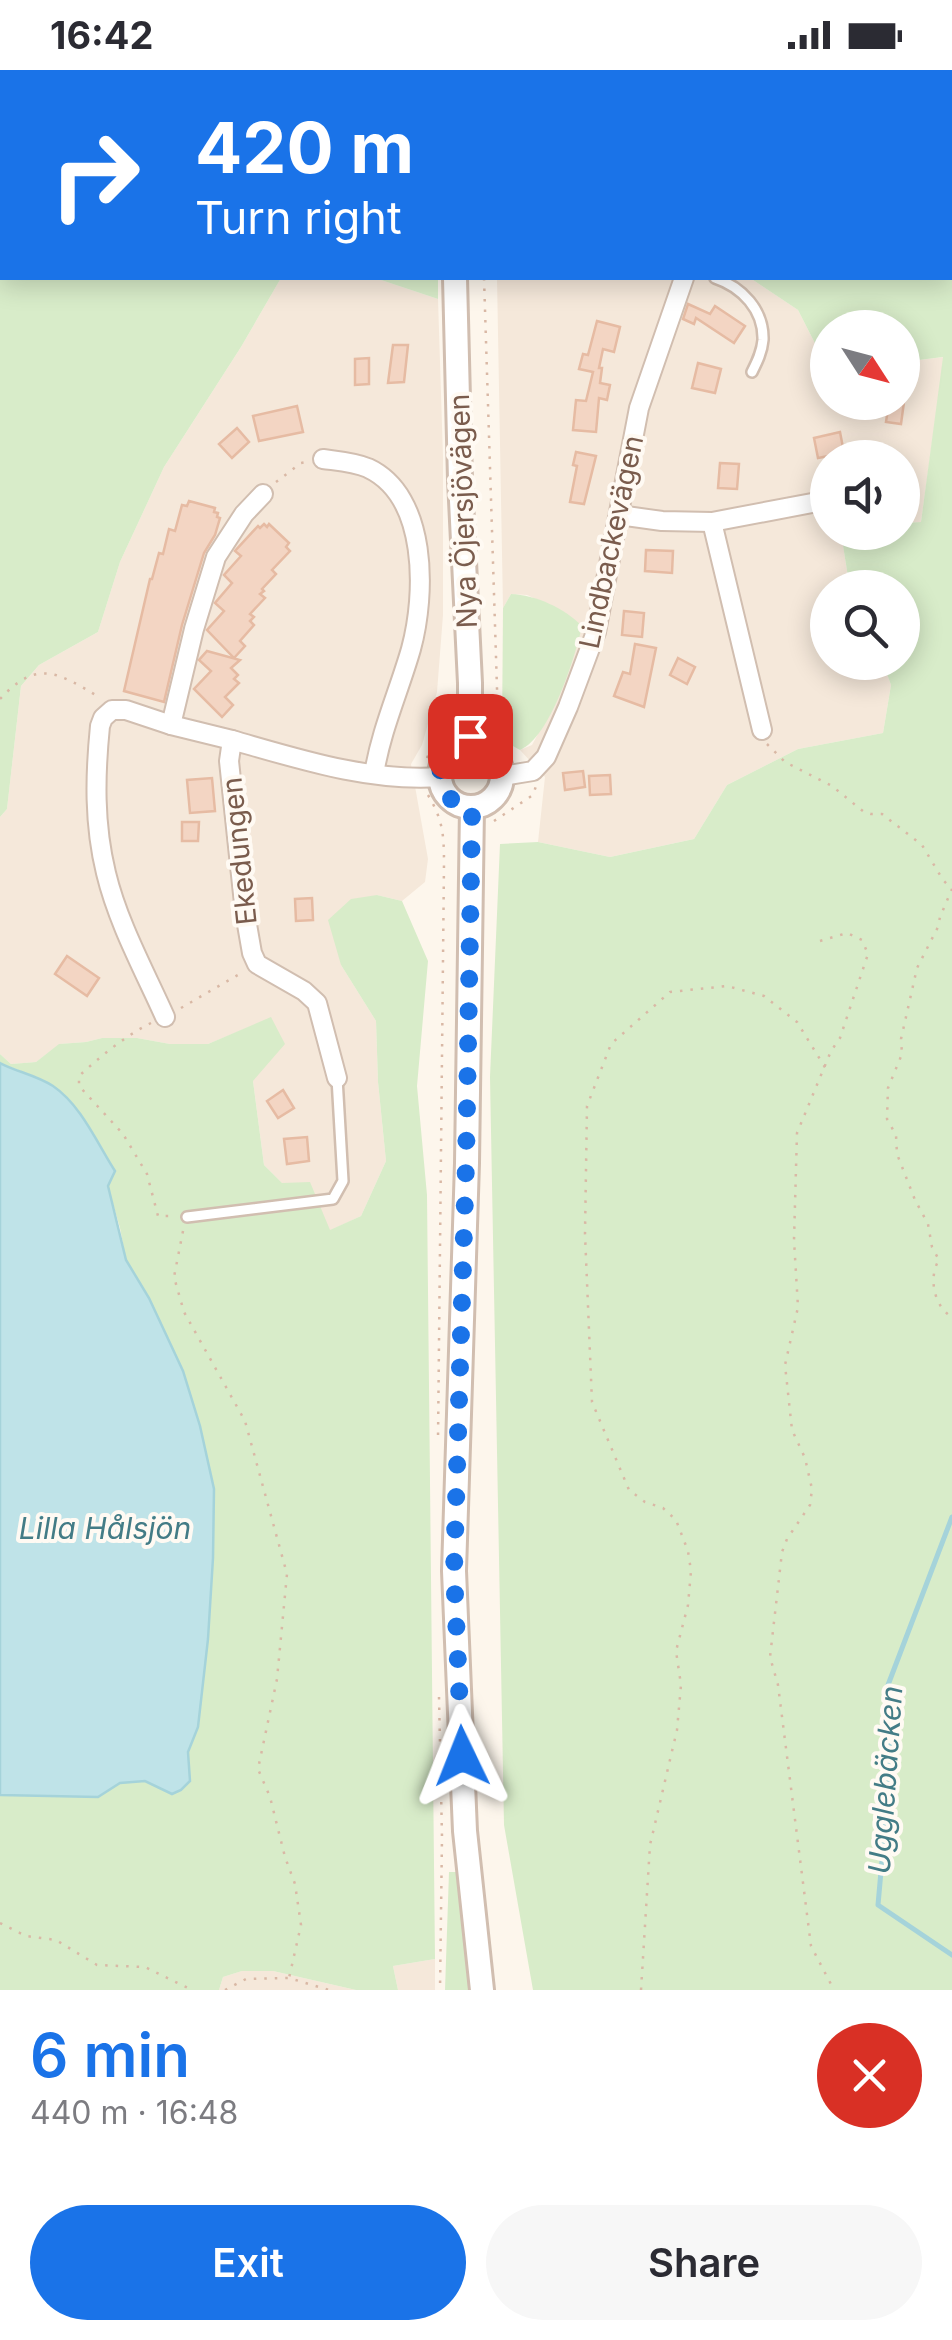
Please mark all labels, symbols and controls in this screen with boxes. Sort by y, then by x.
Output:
text: 16:42 [50,12,153,58]
text: 420 m [195,105,414,190]
icon: right [30,110,160,240]
text: Turn right [195,190,402,245]
north arrow [810,310,920,420]
map controls [810,310,920,680]
street label: Nya Öjersjövägen [442,393,484,629]
street label: Lindbackevägen [572,432,650,652]
button: sound [810,440,920,550]
button: search [810,570,920,680]
pin [428,694,513,779]
icon: arrive [443,709,498,764]
street label: Ekedungen [214,776,264,926]
water label: Lilla Hålsjön [19,1510,191,1546]
water label: Ugglebäcken [860,1685,910,1875]
position arrow [410,1704,514,1808]
text: 6 min [30,2019,190,2091]
button: close [817,2023,922,2128]
text: 440 m · 16:48 [30,2093,238,2132]
button: Exit [30,2205,466,2320]
button: Share [486,2205,922,2320]

